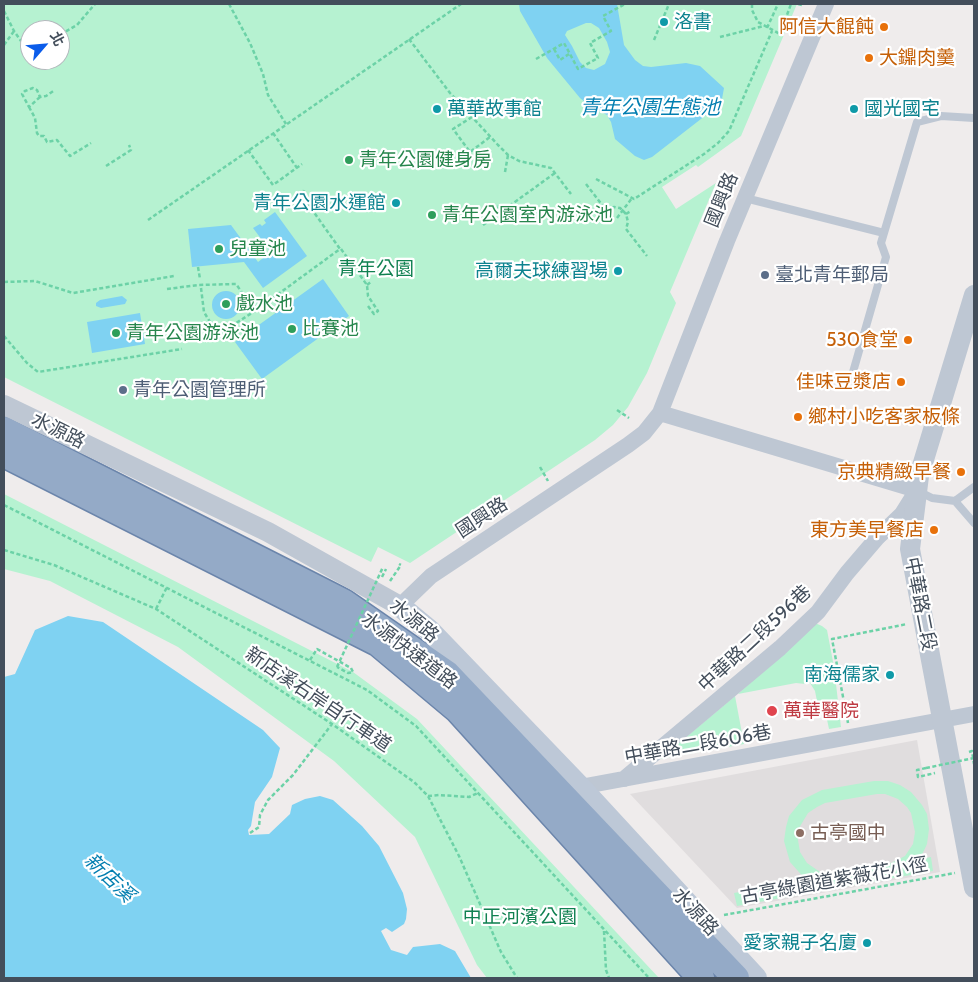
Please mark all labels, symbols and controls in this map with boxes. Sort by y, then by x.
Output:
place label: 洛書 [674,11,712,33]
marker: 洛書 [658,16,670,28]
place label: 阿信大餛飩 [779,16,874,38]
north arrow [20,20,70,70]
marker: 阿信大餛飩 [878,21,890,33]
text: 北 [46,28,69,49]
place label: 大鐤肉羹 [879,47,955,69]
marker: 大鐤肉羹 [863,52,875,64]
water label: 青年公園生態池 [580,96,720,120]
place label: 萬華故事館 [447,98,542,120]
place label: 國光國宅 [864,98,940,120]
marker: 萬華故事館 [431,103,443,115]
marker: 國光國宅 [848,103,860,115]
place label: 青年公園健身房 [359,149,492,171]
marker: 青年公園健身房 [343,154,355,166]
street label: 國興路 [701,169,743,231]
place label: 青年公園水運館 [253,192,386,214]
marker: 青年公園水運館 [390,197,402,209]
place label: 青年公園室內游泳池 [442,204,613,226]
marker: 青年公園室內游泳池 [426,209,438,221]
place label: 兒童池 [229,238,286,260]
marker: 兒童池 [213,243,225,255]
park label: 青年公園 [338,258,414,280]
place label: 高爾夫球練習場 [475,260,608,282]
place label: 臺北青年郵局 [775,264,889,286]
marker: 高爾夫球練習場 [612,265,624,277]
marker: 臺北青年郵局 [759,269,771,281]
place label: 戲水池 [236,293,293,315]
marker: 戲水池 [220,298,232,310]
place label: 比賽池 [302,318,359,340]
place label: 青年公園游泳池 [126,322,259,344]
marker: 比賽池 [286,323,298,335]
marker: 青年公園游泳池 [110,327,122,339]
place label: 530食堂 [826,329,898,351]
marker: 530食堂 [902,334,914,346]
place label: 佳味豆漿店 [796,371,891,393]
marker: 佳味豆漿店 [895,376,907,388]
place label: 青年公園管理所 [133,379,266,401]
marker: 青年公園管理所 [117,384,129,396]
place label: 鄉村小吃客家板條 [808,406,960,428]
street label: 水源路 [27,408,89,454]
marker: 鄉村小吃客家板條 [792,411,804,423]
place label: 京典精緻早餐 [837,461,951,483]
marker: 京典精緻早餐 [955,466,967,478]
street label: 國興路 [452,493,512,543]
place label: 東方美早餐店 [810,519,924,541]
marker: 東方美早餐店 [928,524,940,536]
street label: 中華路二段 [900,555,940,653]
street label: 中華路二段596巷 [694,581,816,697]
street label: 水源路 [385,594,443,648]
street label: 水源快速道路 [357,608,461,694]
street label: 新店溪右岸自行車道 [241,643,395,757]
place label: 南海儒家 [804,664,880,686]
marker: 南海儒家 [884,669,896,681]
place label: 萬華醫院 [783,700,859,722]
marker: 萬華醫院 [765,704,779,718]
street label: 中華路二段606巷 [623,721,773,769]
place label: 古亭國中 [810,822,886,844]
marker: 古亭國中 [794,827,806,839]
water label: 新店溪 [79,849,139,907]
street label: 古亭綠園道紫薇花小徑 [738,853,930,909]
street label: 水源路 [667,883,723,941]
park label: 中正河濱公園 [463,906,577,928]
place label: 愛家親子名廈 [743,932,857,954]
marker: 愛家親子名廈 [861,937,873,949]

